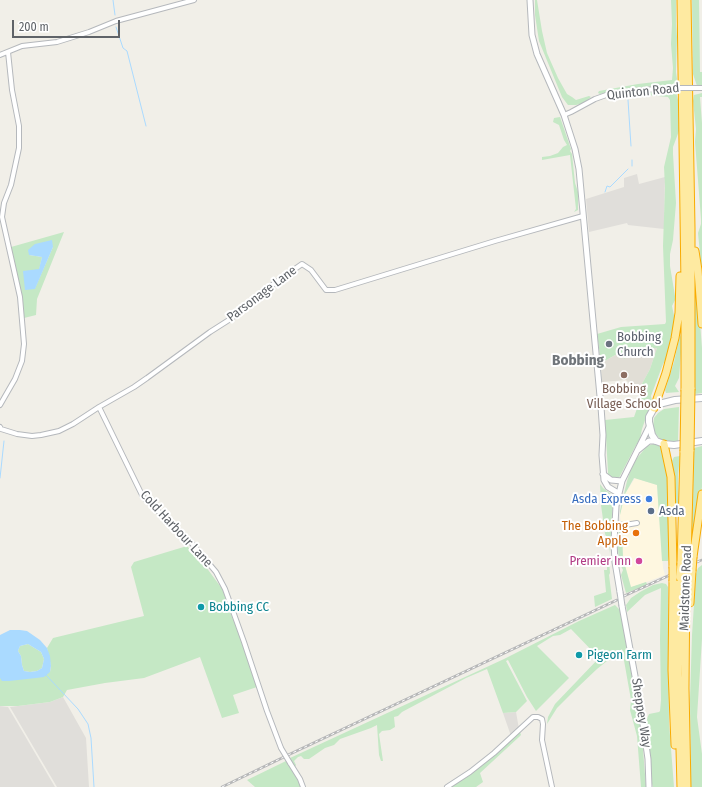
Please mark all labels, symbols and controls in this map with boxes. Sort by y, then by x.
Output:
scale bar [14,12,122,38]
text: 200 m [19,20,49,34]
street label: Quinton Road [606,80,680,104]
street label: Parsonage Lane [224,263,300,325]
place label: Bobbing Church [617,329,661,360]
marker: Bobbing Church [604,339,614,349]
district label: Bobbing [552,352,604,370]
marker: Bobbing Village School [619,370,629,380]
place label: Bobbing Village School [587,381,661,412]
street label: Cold Harbour Lane [137,488,215,570]
place label: Asda Express [572,491,641,507]
marker: Asda Express [644,494,654,504]
place label: Asda [659,503,685,519]
marker: Asda [646,506,656,516]
place label: The Bobbing Apple [562,518,628,549]
marker: The Bobbing Apple [631,528,641,538]
street label: Maidstone Road [677,545,695,631]
place label: Premier Inn [569,553,631,569]
marker: Premier Inn [634,556,644,566]
place label: Bobbing CC [209,599,269,615]
marker: Bobbing CC [196,602,206,612]
place label: Pigeon Farm [587,647,652,663]
marker: Pigeon Farm [574,650,584,660]
street label: Sheppey Way [628,677,654,749]

